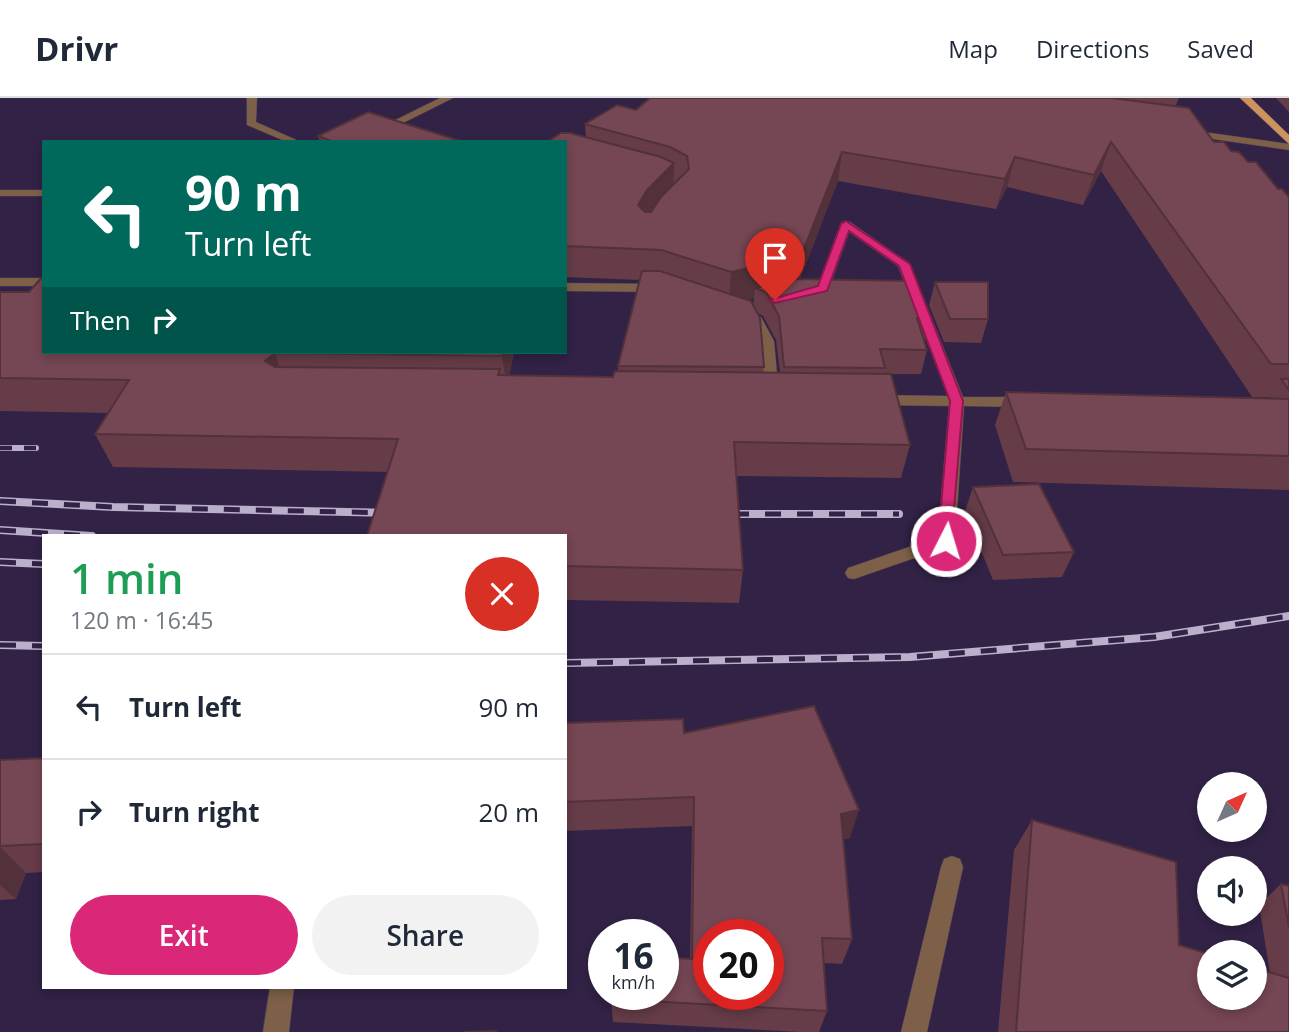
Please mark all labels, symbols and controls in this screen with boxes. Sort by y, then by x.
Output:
text: Drivr [35,26,118,71]
text: Map [948,32,998,65]
text: Directions [1036,32,1149,65]
text: Saved [1187,32,1254,65]
text: 90 m [185,159,302,225]
icon: left [70,168,161,259]
text: Turn left [185,222,311,265]
pin [745,228,805,300]
icon: arrive [756,239,794,277]
icon: right [145,301,183,339]
text: Then [70,302,131,338]
position arrow [909,504,983,578]
text: 1 min [70,549,183,606]
button: close [465,557,539,631]
text: 120 m · 16:45 [70,604,213,636]
icon: left [70,688,108,726]
text: Turn left [129,689,241,725]
text: 90 m [478,689,539,725]
north arrow [1197,772,1267,842]
map controls [1197,772,1267,1010]
icon: right [70,793,108,831]
text: Turn right [129,794,260,830]
text: 20 m [478,794,539,830]
button: sound [1197,856,1267,926]
button: Exit [70,895,298,975]
button: Share [312,895,539,975]
speed limit sign: 20 [693,919,784,1010]
text: 16 [613,932,654,979]
button: layers [1197,940,1267,1010]
text: km/h [612,970,655,994]

